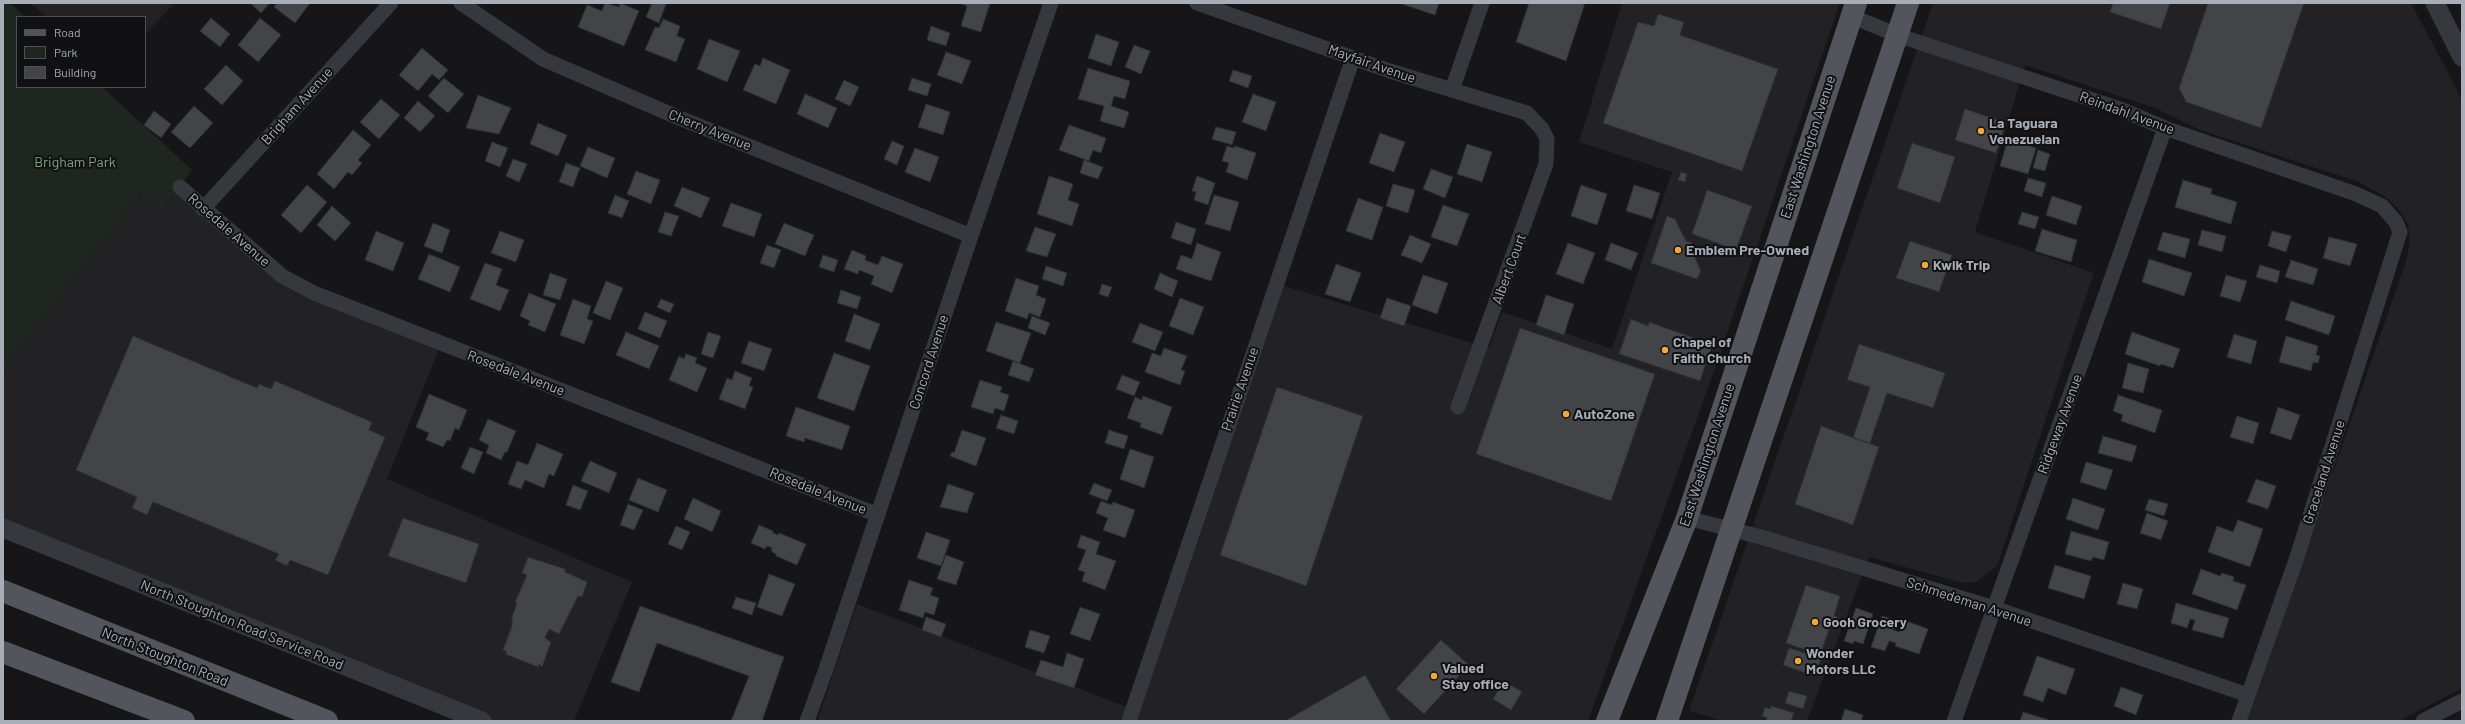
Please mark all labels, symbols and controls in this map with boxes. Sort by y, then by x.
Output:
legend [16,16,146,88]
text: Road [54,25,81,39]
street label: Mayfair Avenue [1326,41,1418,87]
text: Park [54,45,78,59]
street label: Brigham Avenue [258,64,336,148]
text: Building [54,65,96,79]
street label: East Washington Avenue [1777,73,1839,221]
street label: Reindahl Avenue [2077,88,2177,138]
street label: Cherry Avenue [666,106,754,154]
place label: La Taguara Venezuelan [1989,115,2060,148]
marker: La Taguara Venezuelan [1976,126,1986,136]
park label: Brigham Park [34,154,116,170]
street label: Rosedale Avenue [185,190,273,270]
street label: Albert Court [1488,231,1530,307]
place label: Emblem Pre-Owned [1686,242,1809,258]
marker: Emblem Pre-Owned [1673,245,1683,255]
place label: Kwik Trip [1933,257,1990,273]
marker: Kwik Trip [1920,260,1930,270]
street label: Concord Avenue [906,313,952,411]
place label: Chapel of Faith Church [1673,334,1751,366]
street label: Prairie Avenue [1218,345,1262,433]
marker: Chapel of Faith Church [1660,345,1670,355]
street label: Rosedale Avenue [465,347,567,399]
street label: Ridgeway Avenue [2034,372,2086,476]
street label: East Washington Avenue [1676,381,1738,529]
place label: AutoZone [1574,406,1635,422]
marker: AutoZone [1561,409,1571,419]
street label: Graceland Avenue [2299,418,2349,526]
street label: Rosedale Avenue [767,464,869,518]
street label: Schmedeman Avenue [1904,574,2034,630]
street label: North Stoughton Road Service Road [138,576,346,674]
place label: Gooh Grocery [1823,614,1907,630]
marker: Gooh Grocery [1810,617,1820,627]
street label: North Stoughton Road [99,624,231,690]
place label: Wonder Motors LLC [1806,645,1876,678]
marker: Wonder Motors LLC [1793,656,1803,666]
place label: Valued Stay office [1442,660,1509,692]
marker: Valued Stay office [1429,671,1439,681]

